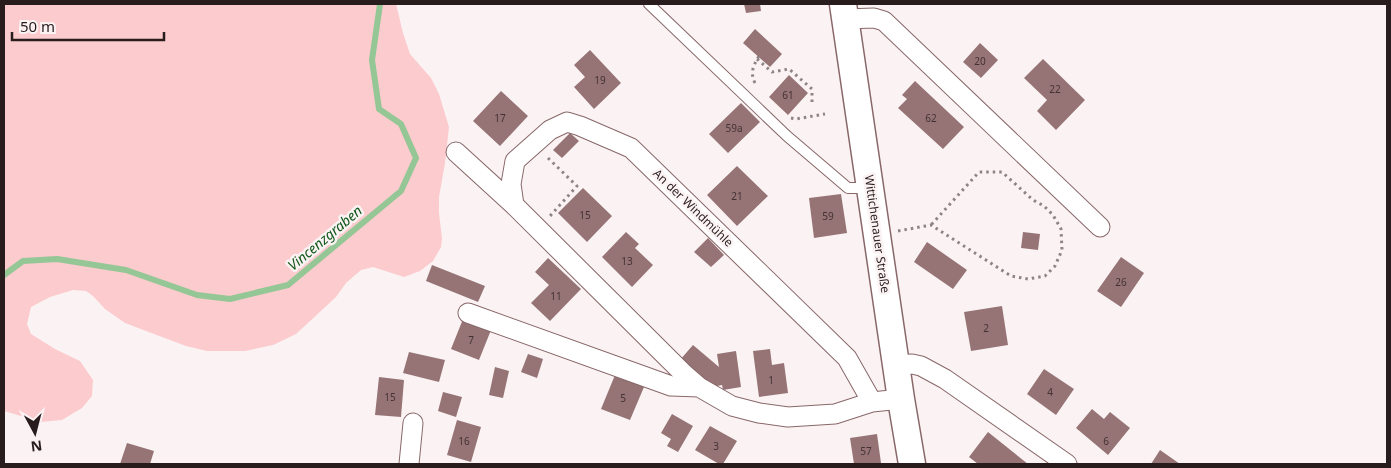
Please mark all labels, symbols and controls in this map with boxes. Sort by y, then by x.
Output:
scale bar [12,10,165,42]
text: 50 m [20,16,55,36]
house number: 20 [974,54,986,68]
house number: 19 [594,73,606,87]
house number: 22 [1049,82,1061,96]
house number: 61 [782,88,794,102]
house number: 17 [494,111,506,125]
house number: 62 [925,111,937,125]
house number: 59a [725,121,743,135]
street label: An der Windmühle [650,165,737,251]
street label: Wittichenauer Straße [861,174,894,294]
house number: 21 [731,189,743,203]
water label: Vincenzgraben [283,201,366,274]
house number: 15 [579,208,591,222]
house number: 59 [822,209,834,223]
house number: 13 [621,254,633,268]
house number: 26 [1115,275,1127,289]
house number: 11 [550,289,562,303]
house number: 2 [983,321,989,335]
house number: 7 [468,333,474,347]
house number: 1 [768,373,774,387]
house number: 4 [1047,385,1053,399]
house number: 15 [384,390,396,404]
house number: 5 [620,391,626,405]
north arrow [10,408,60,458]
house number: 16 [458,434,470,448]
house number: 6 [1103,434,1109,448]
text: N [30,436,43,457]
house number: 3 [713,439,719,453]
house number: 57 [860,444,872,458]

